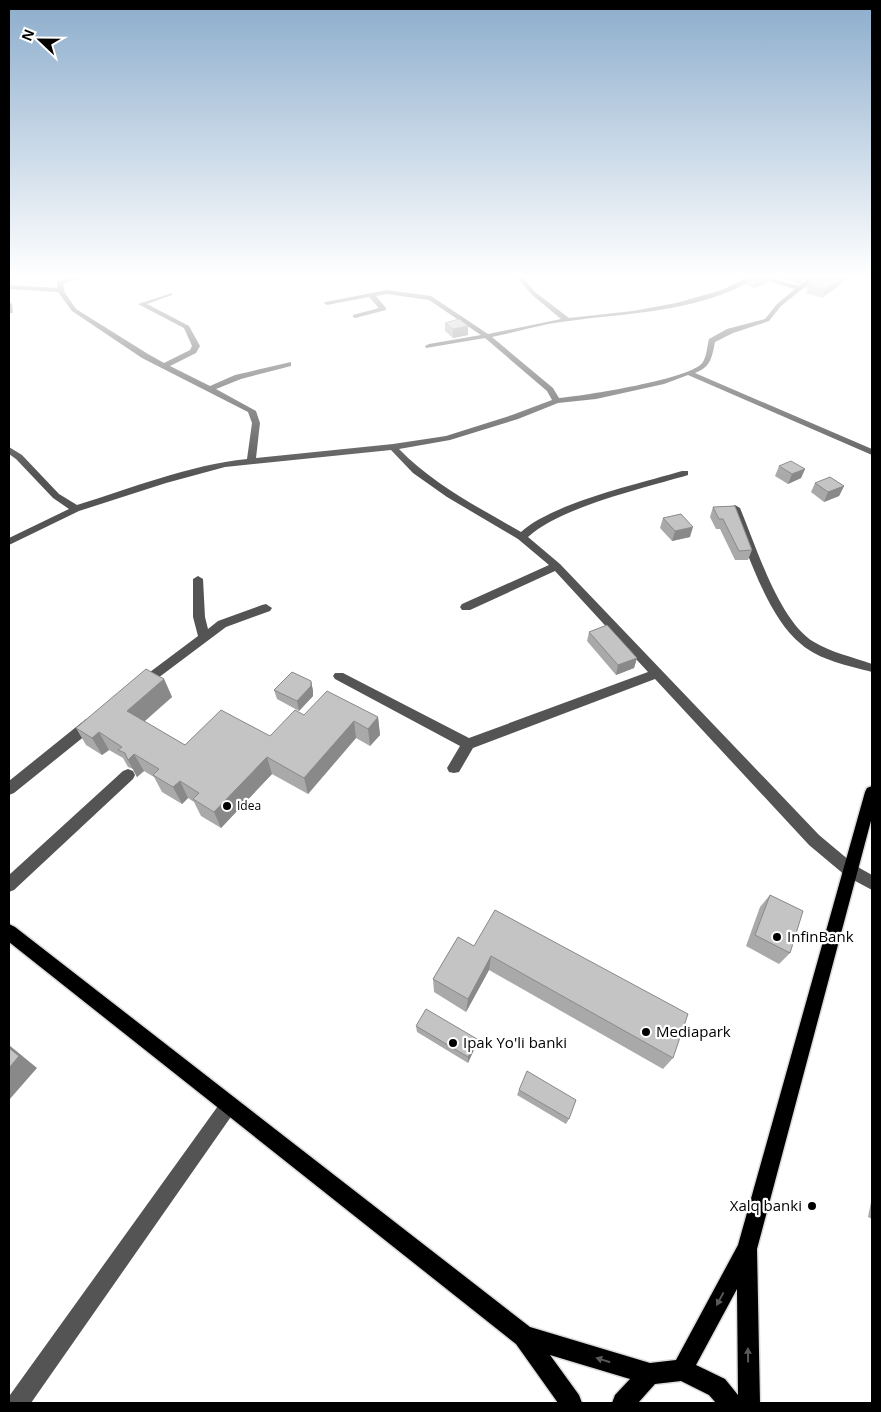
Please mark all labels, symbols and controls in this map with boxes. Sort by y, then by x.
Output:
north arrow [15,15,65,65]
text: N [17,26,38,44]
place label: Idea [237,797,261,814]
marker: Idea [221,800,233,812]
place label: InfinBank [787,926,854,946]
marker: InfinBank [771,931,783,943]
place label: Mediapark [656,1021,731,1041]
marker: Mediapark [640,1026,652,1038]
place label: Ipak Yo'li banki [463,1032,567,1052]
marker: Ipak Yo'li banki [447,1037,459,1049]
place label: Xalq banki [730,1195,802,1215]
marker: Xalq banki [806,1200,818,1212]
one-way arrow [716,1292,724,1307]
one-way arrow [744,1346,752,1362]
one-way arrow [596,1355,611,1363]

